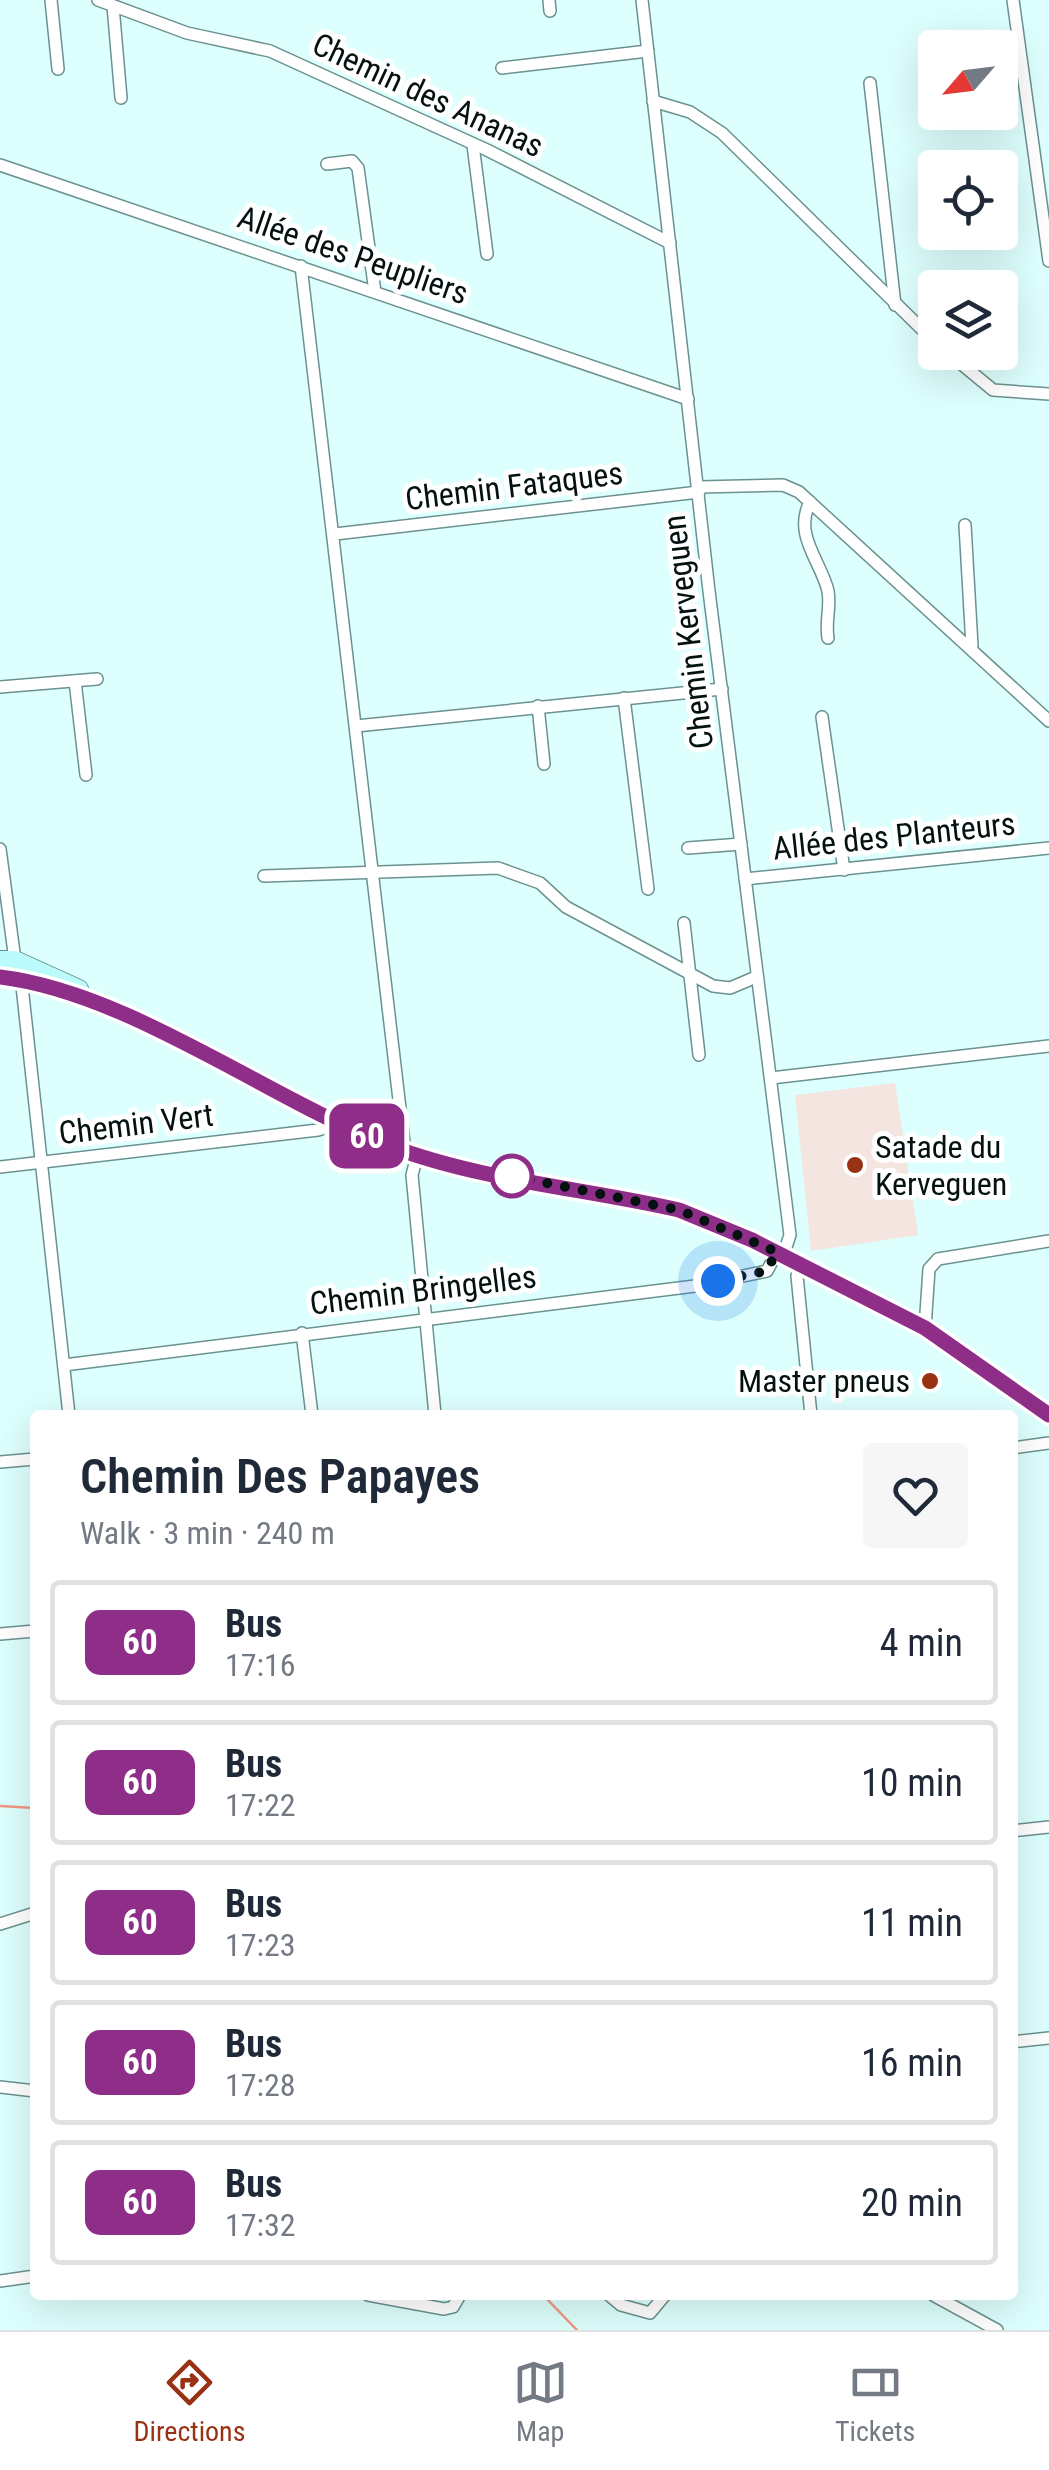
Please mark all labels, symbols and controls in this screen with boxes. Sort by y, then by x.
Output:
street label: Chemin des Ananas [307,25,549,165]
north arrow [918,30,1018,130]
map controls [918,30,1018,370]
button: locate [918,150,1018,250]
street label: Allée des Peupliers [233,198,473,312]
button: layers [918,270,1018,370]
street label: Chemin Fataques [403,454,625,518]
street label: Chemin Kerveguen [655,513,721,751]
street label: Allée des Planteurs [771,804,1017,868]
street label: Chemin Vert [57,1096,215,1152]
line badge: 60 [322,1104,412,1168]
text: 60 [349,1116,385,1157]
place label: Satade du Kerveguen [875,1128,1007,1203]
marker: Satade du Kerveguen [844,1154,866,1176]
unlabelled marker [491,1155,533,1197]
your location [693,1256,743,1306]
street label: Chemin Bringelles [308,1257,538,1323]
place label: Master pneus [738,1362,910,1400]
marker: Master pneus [919,1370,941,1392]
button: heart [863,1443,968,1548]
text: Chemin Des Papayes [80,1448,480,1505]
text: Walk · 3 min · 240 m [80,1514,335,1552]
text: Bus [225,1602,282,1646]
text: 4 min [880,1621,963,1665]
text: 60 [122,1622,158,1663]
text: 17:16 [225,1646,296,1684]
text: Bus [225,1742,282,1786]
text: 10 min [861,1761,963,1805]
text: 60 [122,1762,158,1803]
text: 17:22 [225,1786,296,1824]
text: Bus [225,1882,282,1926]
text: 11 min [861,1901,963,1945]
text: 60 [122,1902,158,1943]
text: 17:23 [225,1926,296,1964]
text: Bus [225,2022,282,2066]
text: 16 min [861,2041,963,2085]
text: 60 [122,2042,158,2083]
text: 17:28 [225,2066,296,2104]
text: Bus [225,2162,282,2206]
text: 20 min [861,2181,963,2225]
text: 60 [122,2182,158,2223]
text: 17:32 [225,2206,296,2244]
tab: Directions [134,2355,245,2448]
tab: Map [513,2355,568,2448]
tab: Tickets [835,2355,915,2448]

